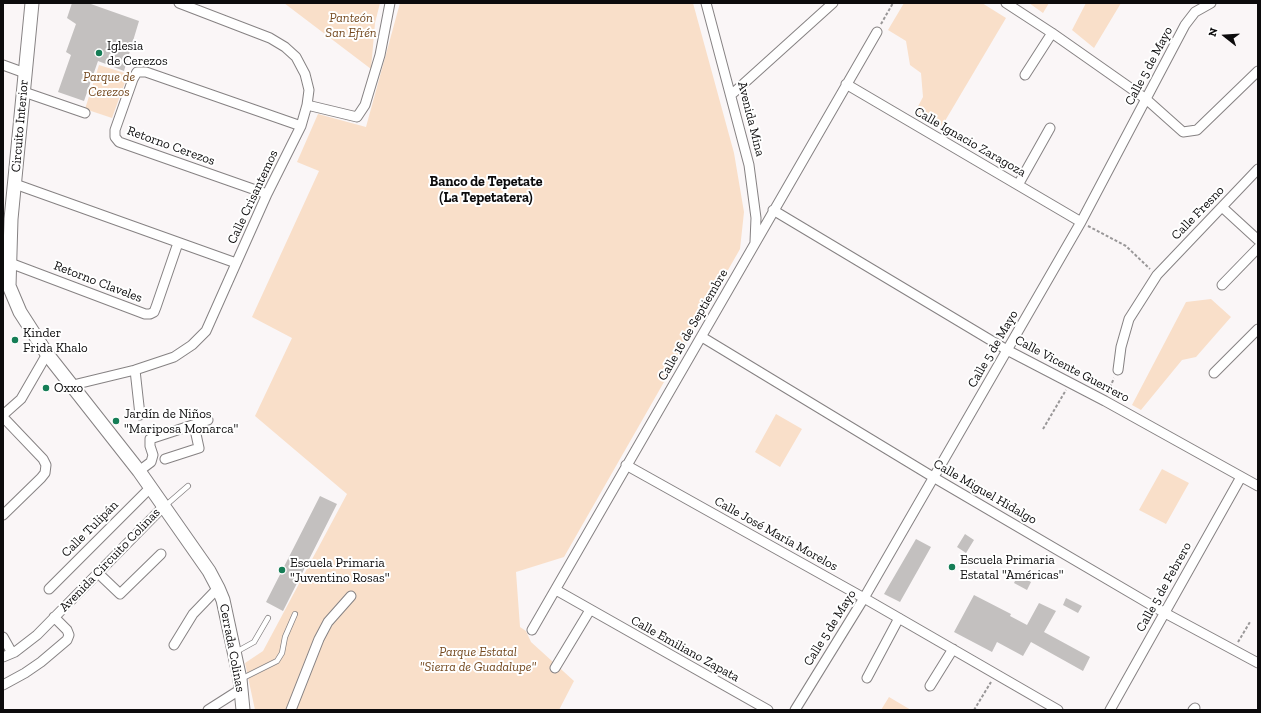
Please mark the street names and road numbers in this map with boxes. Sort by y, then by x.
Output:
street label: Calle 5 de Mayo [1122,24,1176,108]
street label: Circuito Interior [8,79,32,173]
street label: Avenida Mina [734,80,768,158]
street label: Calle Ignacio Zaragoza [911,104,1029,180]
street label: Retorno Cerezos [125,123,217,169]
street label: Calle Crisantemos [224,147,282,247]
street label: Calle Fresno [1168,183,1228,243]
street label: Retorno Claveles [52,258,144,306]
street label: Calle 16 de Septiembre [655,266,731,384]
street label: Calle 5 de Mayo [965,307,1021,391]
street label: Calle Vicente Guerrero [1012,332,1132,406]
street label: Calle Miguel Hidalgo [931,456,1039,528]
street label: Calle José María Morelos [711,494,841,574]
street label: Calle Tulipán [58,497,122,561]
street label: Avenida Circuito Colinas [56,505,164,615]
street label: Calle 5 de Febrero [1133,539,1195,635]
street label: Calle 5 de Mayo [800,587,860,669]
street label: Cerrada Colinas [216,603,248,693]
street label: Calle Emiliano Zapata [628,613,742,685]

